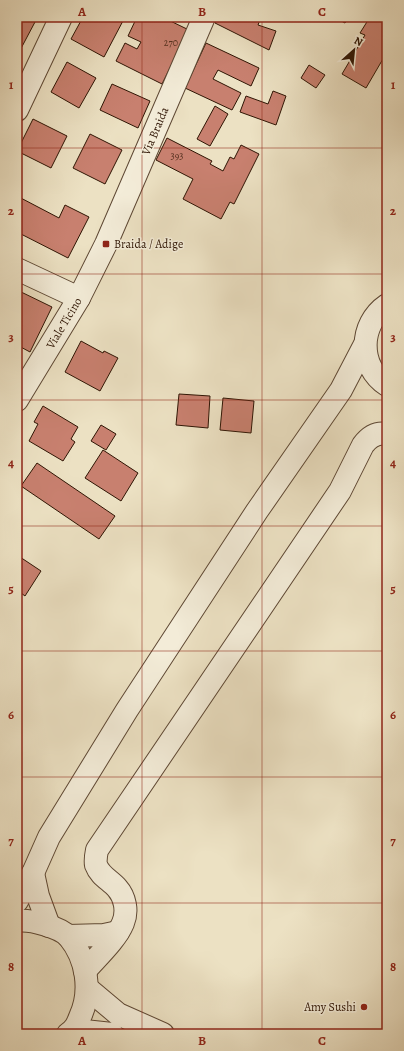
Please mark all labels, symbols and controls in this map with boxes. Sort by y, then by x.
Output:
text: A [77,3,87,20]
text: B [198,3,206,20]
text: C [318,3,326,20]
north arrow [334,30,374,70]
text: N [351,33,365,50]
house number: 270 [164,36,178,49]
text: 1 [9,76,14,93]
text: 1 [391,76,396,93]
street label: Via Braida [137,104,172,158]
house number: 393 [171,149,183,162]
text: 2 [8,202,15,219]
text: 2 [390,202,397,219]
place label: Braida / Adige [114,236,183,252]
marker: Braida / Adige [101,239,111,249]
street label: Viale Ticino [42,294,86,352]
text: 3 [8,328,14,345]
text: 3 [390,328,396,345]
text: 4 [8,454,14,471]
text: 4 [390,454,396,471]
text: 5 [8,580,14,597]
text: 5 [390,580,396,597]
text: 6 [8,706,14,723]
text: 6 [390,706,396,723]
text: 7 [8,832,14,849]
text: 7 [390,832,396,849]
text: 8 [8,958,14,975]
text: 8 [390,958,396,975]
place label: Amy Sushi [303,999,356,1015]
marker: Amy Sushi [359,1002,369,1012]
text: A [77,1032,87,1049]
text: B [198,1032,206,1049]
text: C [318,1032,326,1049]

